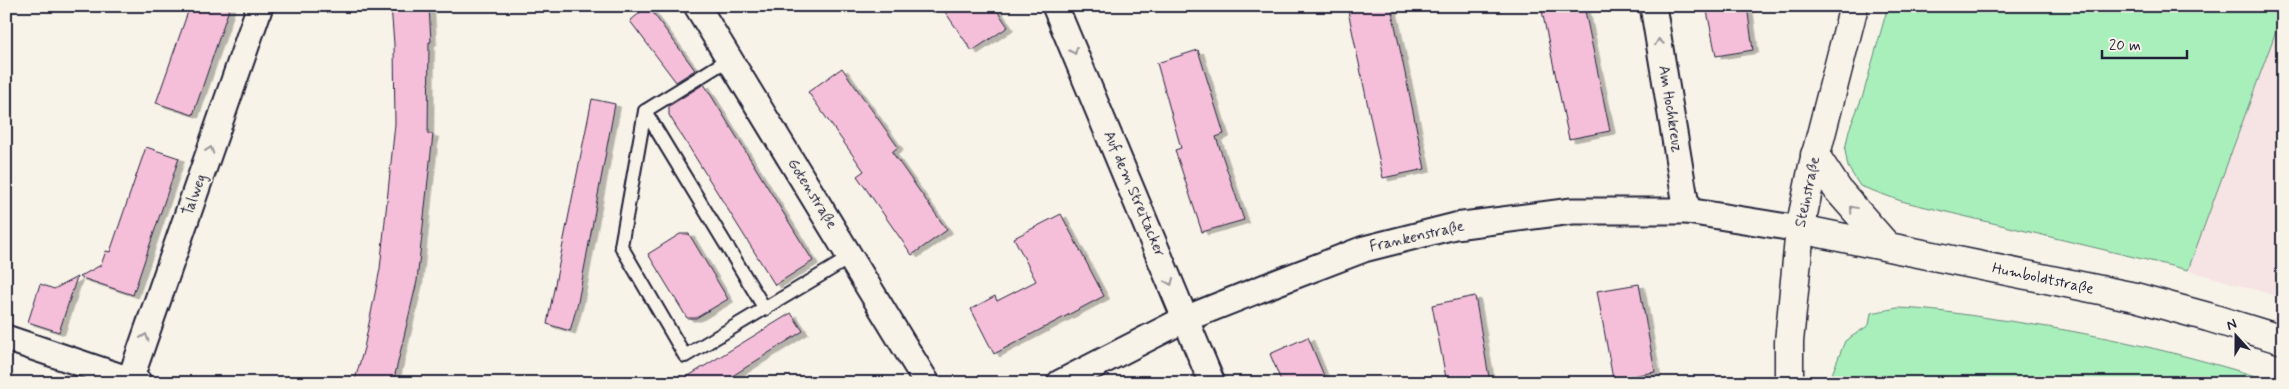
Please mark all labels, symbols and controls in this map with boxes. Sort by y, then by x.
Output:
scale bar [2102,28,2186,60]
text: 20 m [2109,36,2141,56]
one-way arrow [1654,38,1664,46]
one-way arrow [1068,46,1078,55]
street label: Am Hochkreuz [1653,64,1687,154]
street label: Auf dem Streitacker [1098,128,1170,260]
one-way arrow [204,146,214,155]
street label: Gotenstraße [782,155,842,233]
street label: Steinstraße [1791,155,1825,229]
street label: Talweg [179,171,211,219]
one-way arrow [1851,206,1859,215]
street label: Frankenstraße [1368,216,1466,258]
street label: Humboldtstraße [1990,258,2096,300]
one-way arrow [1164,277,1174,286]
north arrow [2212,312,2262,362]
text: N [2224,315,2239,335]
one-way arrow [139,333,149,341]

